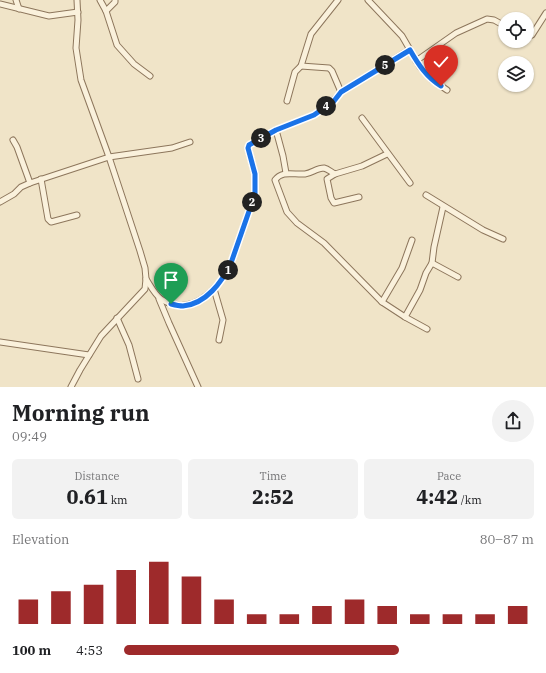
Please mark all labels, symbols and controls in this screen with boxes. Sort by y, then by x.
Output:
map controls [498,12,534,92]
button: locate [498,12,534,48]
pin [424,45,458,86]
icon: check [430,51,452,73]
pin: 5 [375,55,395,75]
button: layers [498,56,534,92]
text: 5 [382,58,388,72]
pin: 4 [316,96,336,116]
text: 4 [323,99,329,113]
pin: 3 [251,128,271,148]
text: 3 [258,131,264,145]
pin: 2 [242,192,262,212]
text: 2 [249,195,255,209]
pin: 1 [218,260,238,280]
pin [154,263,188,304]
text: 1 [225,263,231,277]
icon: arrive [160,269,182,291]
text: Morning run [12,398,150,427]
button: share [492,400,534,442]
text: 09:49 [12,428,47,445]
text: Distance [75,469,119,483]
text: Time [259,469,287,483]
text: Pace [437,469,461,483]
text: 0.61 [66,483,108,510]
text: 2:52 [252,483,294,510]
text: 4:42 [416,483,458,510]
text: km [108,493,128,507]
text: /km [458,493,482,507]
text: Elevation [12,531,69,548]
text: 80–87 m [480,531,534,548]
text: 100 m [12,642,51,659]
text: 4:53 [76,642,103,659]

